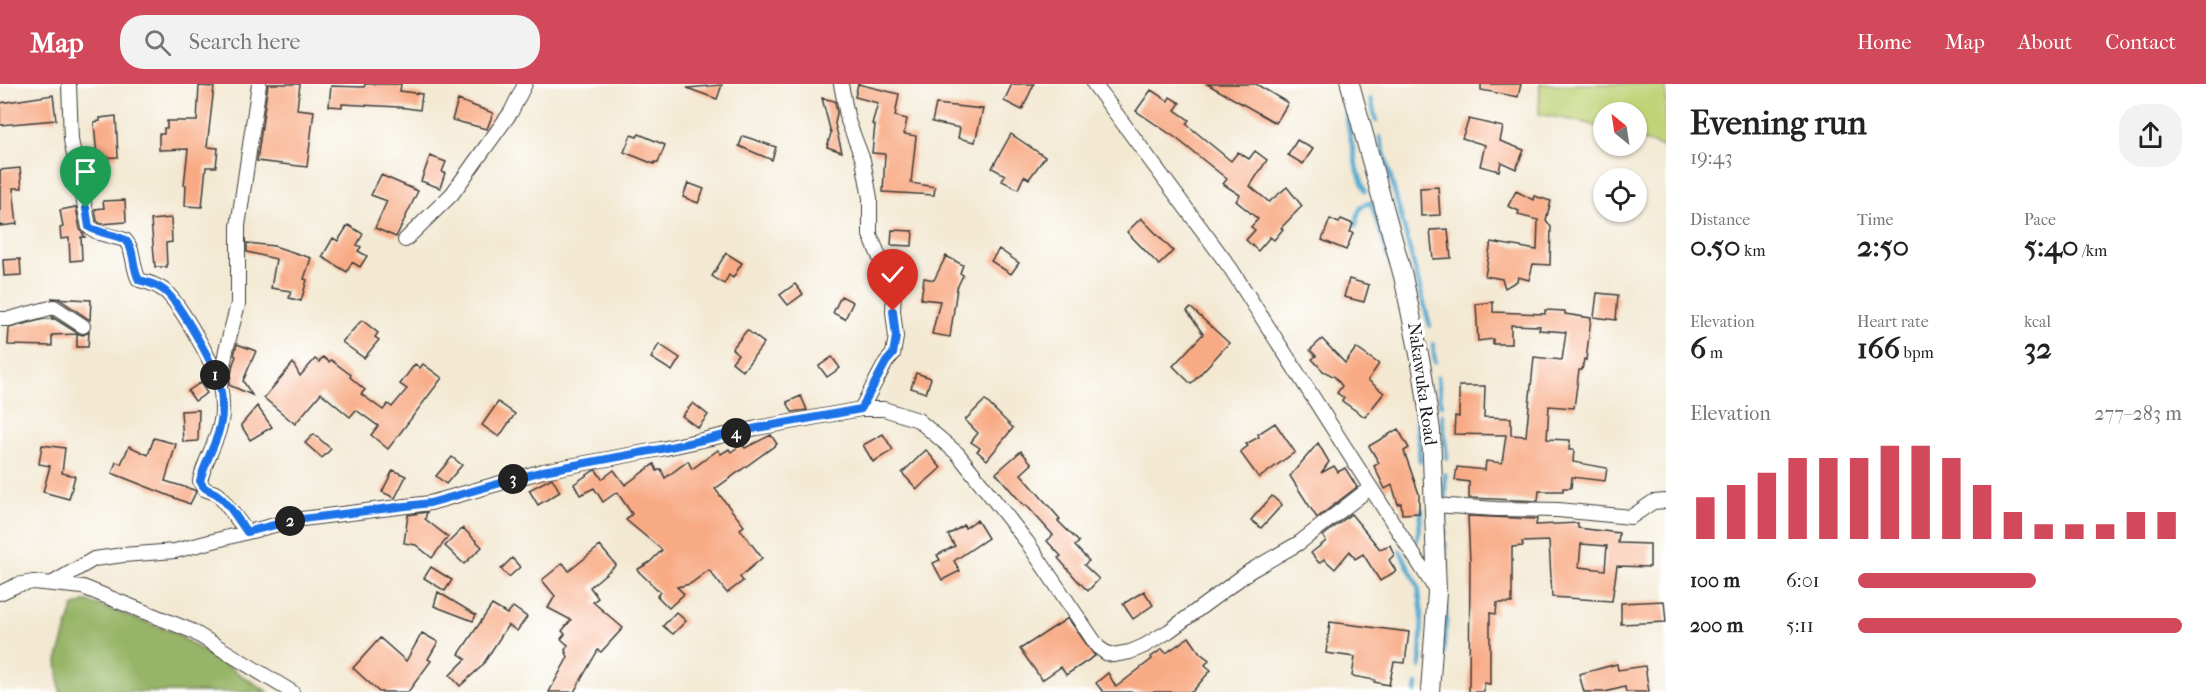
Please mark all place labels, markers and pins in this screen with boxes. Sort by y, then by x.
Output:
pin [60,146,111,208]
pin [867,249,918,311]
pin: 1 [200,360,230,390]
pin: 4 [721,418,751,448]
pin: 3 [498,464,528,494]
pin: 2 [275,506,305,536]

